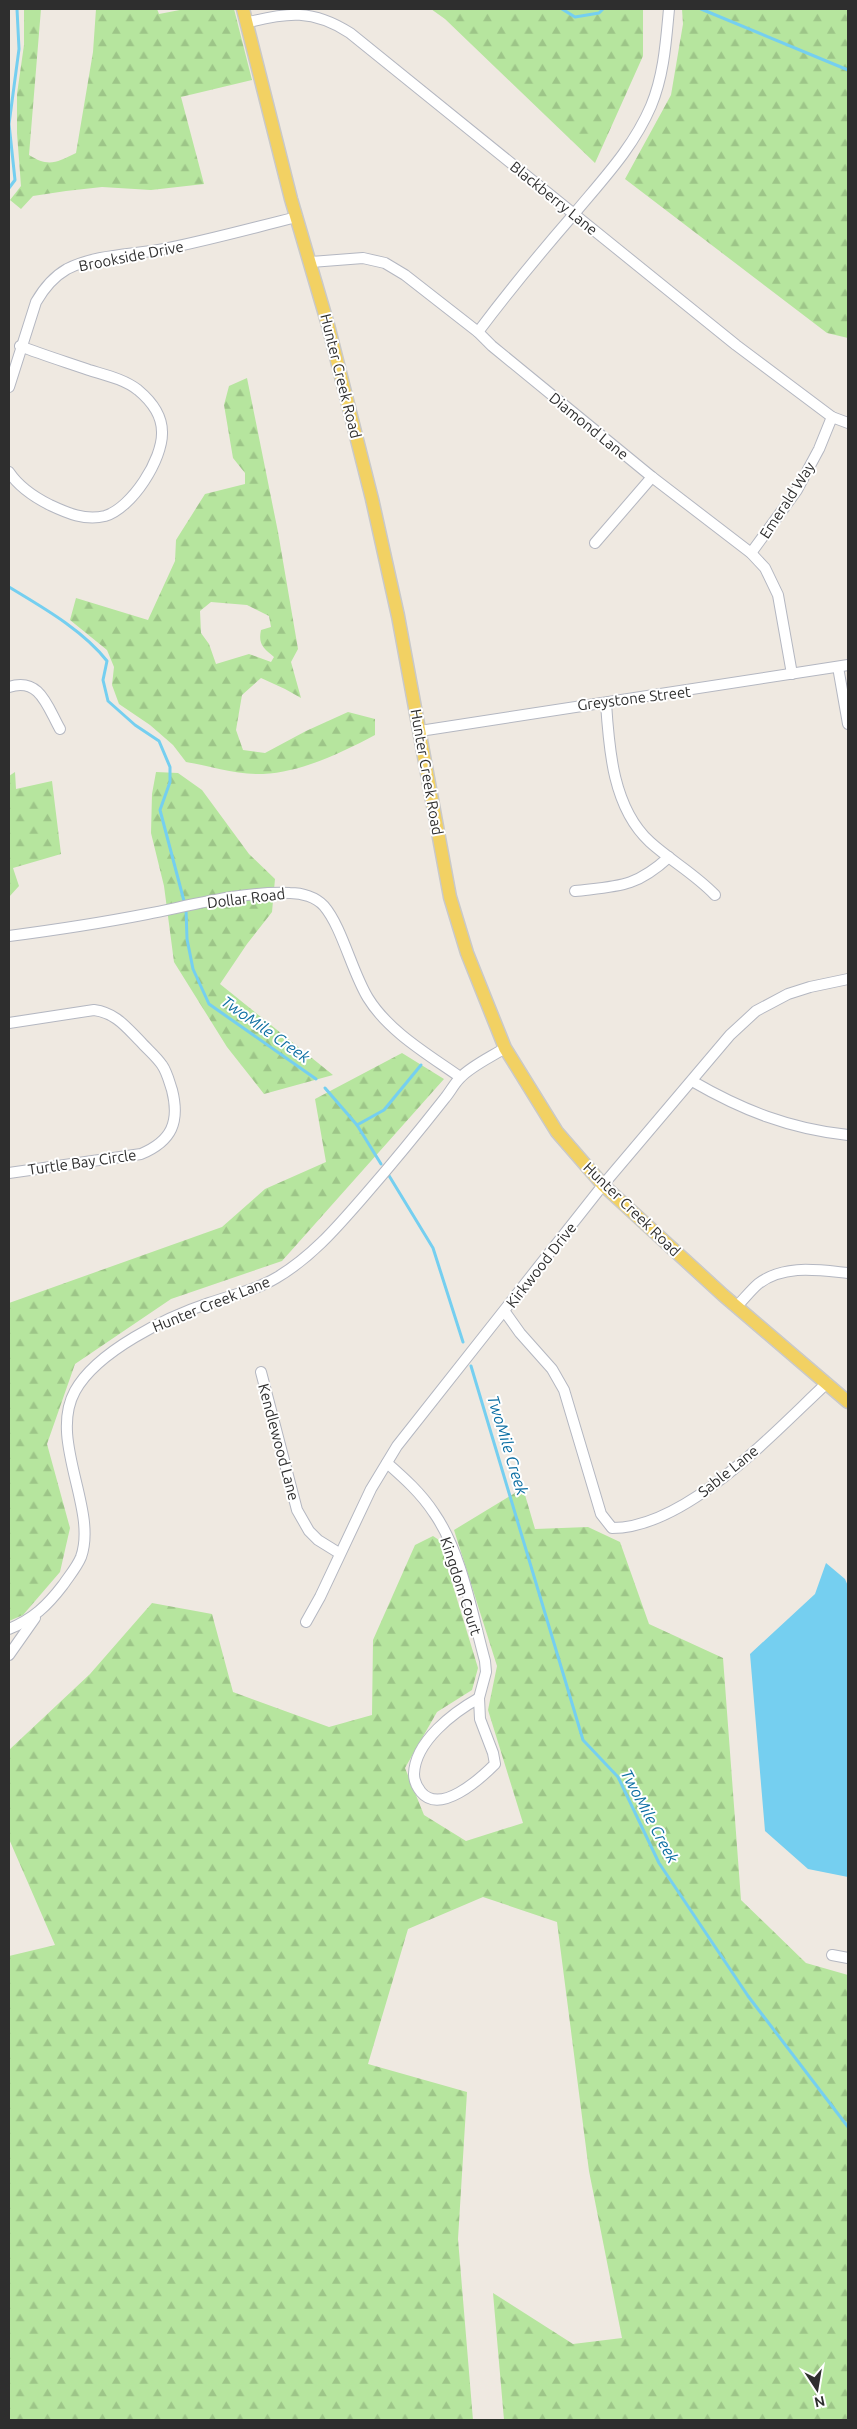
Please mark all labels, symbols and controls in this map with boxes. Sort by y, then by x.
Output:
street label: Blackberry Lane [507,158,601,238]
street label: Brookside Drive [77,238,185,274]
street label: Hunter Creek Road [317,312,365,440]
street label: Diamond Lane [546,389,632,463]
street label: Emerald Way [756,459,818,541]
street label: Greystone Street [576,683,692,713]
street label: Hunter Creek Road [408,708,446,836]
street label: Dollar Road [206,885,286,911]
water label: TwoMile Creek [218,992,314,1067]
street label: Turtle Bay Circle [27,1146,137,1178]
street label: Hunter Creek Road [580,1158,684,1260]
street label: Kirkwood Drive [503,1219,579,1311]
street label: Hunter Creek Lane [150,1273,272,1335]
street label: Kendlewood Lane [255,1382,303,1502]
water label: TwoMile Creek [484,1393,532,1498]
street label: Sable Lane [695,1442,761,1500]
street label: Kingdom Court [437,1535,485,1637]
water label: TwoMile Creek [618,1766,683,1867]
north arrow [792,2364,842,2414]
text: N [813,2393,826,2411]

